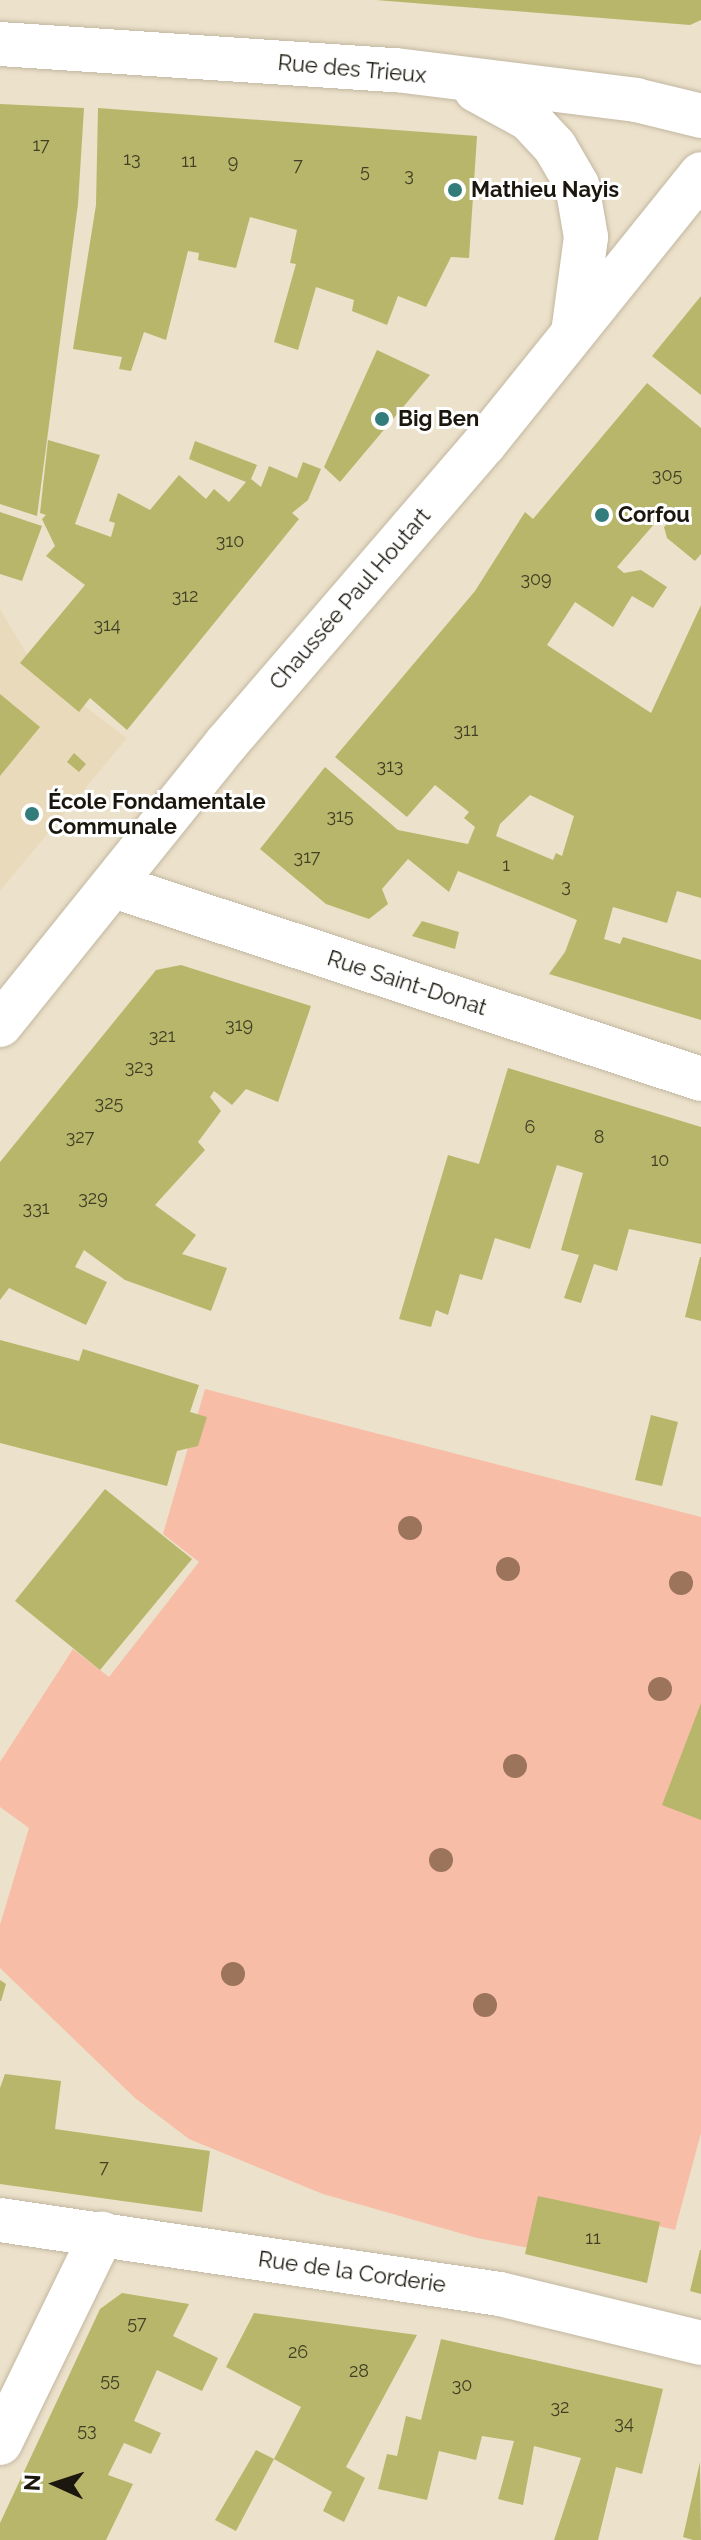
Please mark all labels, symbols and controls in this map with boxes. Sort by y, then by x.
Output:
street label: Rue des Trieux [276,49,428,89]
house number: 17 [32,134,50,156]
house number: 13 [123,148,141,170]
house number: 11 [181,150,197,172]
house number: 9 [228,151,238,173]
house number: 7 [293,154,303,176]
house number: 5 [360,160,370,182]
house number: 3 [404,164,414,186]
place label: Mathieu Nayis [471,177,619,203]
marker: Mathieu Nayis [446,181,464,199]
place label: Big Ben [398,406,479,432]
marker: Big Ben [373,410,391,428]
house number: 305 [652,464,682,486]
place label: Corfou [618,502,690,528]
street label: Chaussée Paul Houtart [264,503,436,695]
marker: Corfou [593,506,611,524]
house number: 310 [216,530,244,552]
house number: 309 [520,568,552,590]
house number: 312 [172,585,198,607]
house number: 314 [93,614,121,636]
house number: 311 [453,719,479,741]
house number: 313 [377,755,403,777]
place label: École Fondamentale Communale [48,788,266,840]
marker: École Fondamentale Communale [23,805,41,823]
house number: 315 [326,805,354,827]
house number: 317 [294,846,320,868]
house number: 1 [502,854,510,876]
house number: 3 [561,875,571,897]
street label: Rue Saint-Donat [324,945,490,1021]
house number: 319 [225,1014,253,1036]
house number: 321 [149,1025,175,1047]
house number: 323 [125,1056,153,1078]
house number: 325 [95,1092,123,1114]
house number: 6 [525,1116,535,1138]
house number: 327 [66,1126,94,1148]
house number: 8 [594,1126,604,1148]
house number: 10 [651,1149,669,1171]
house number: 329 [78,1187,108,1209]
house number: 331 [23,1197,49,1219]
house number: 7 [99,2156,109,2178]
house number: 11 [585,2227,601,2249]
street label: Rue de la Corderie [256,2246,448,2298]
house number: 57 [127,2312,147,2334]
house number: 26 [288,2341,308,2363]
house number: 28 [349,2360,369,2382]
house number: 55 [100,2369,120,2391]
house number: 30 [452,2374,472,2396]
house number: 32 [551,2396,569,2418]
house number: 34 [614,2412,634,2434]
house number: 53 [77,2419,97,2441]
north arrow [16,2444,96,2524]
text: N [19,2474,45,2492]

